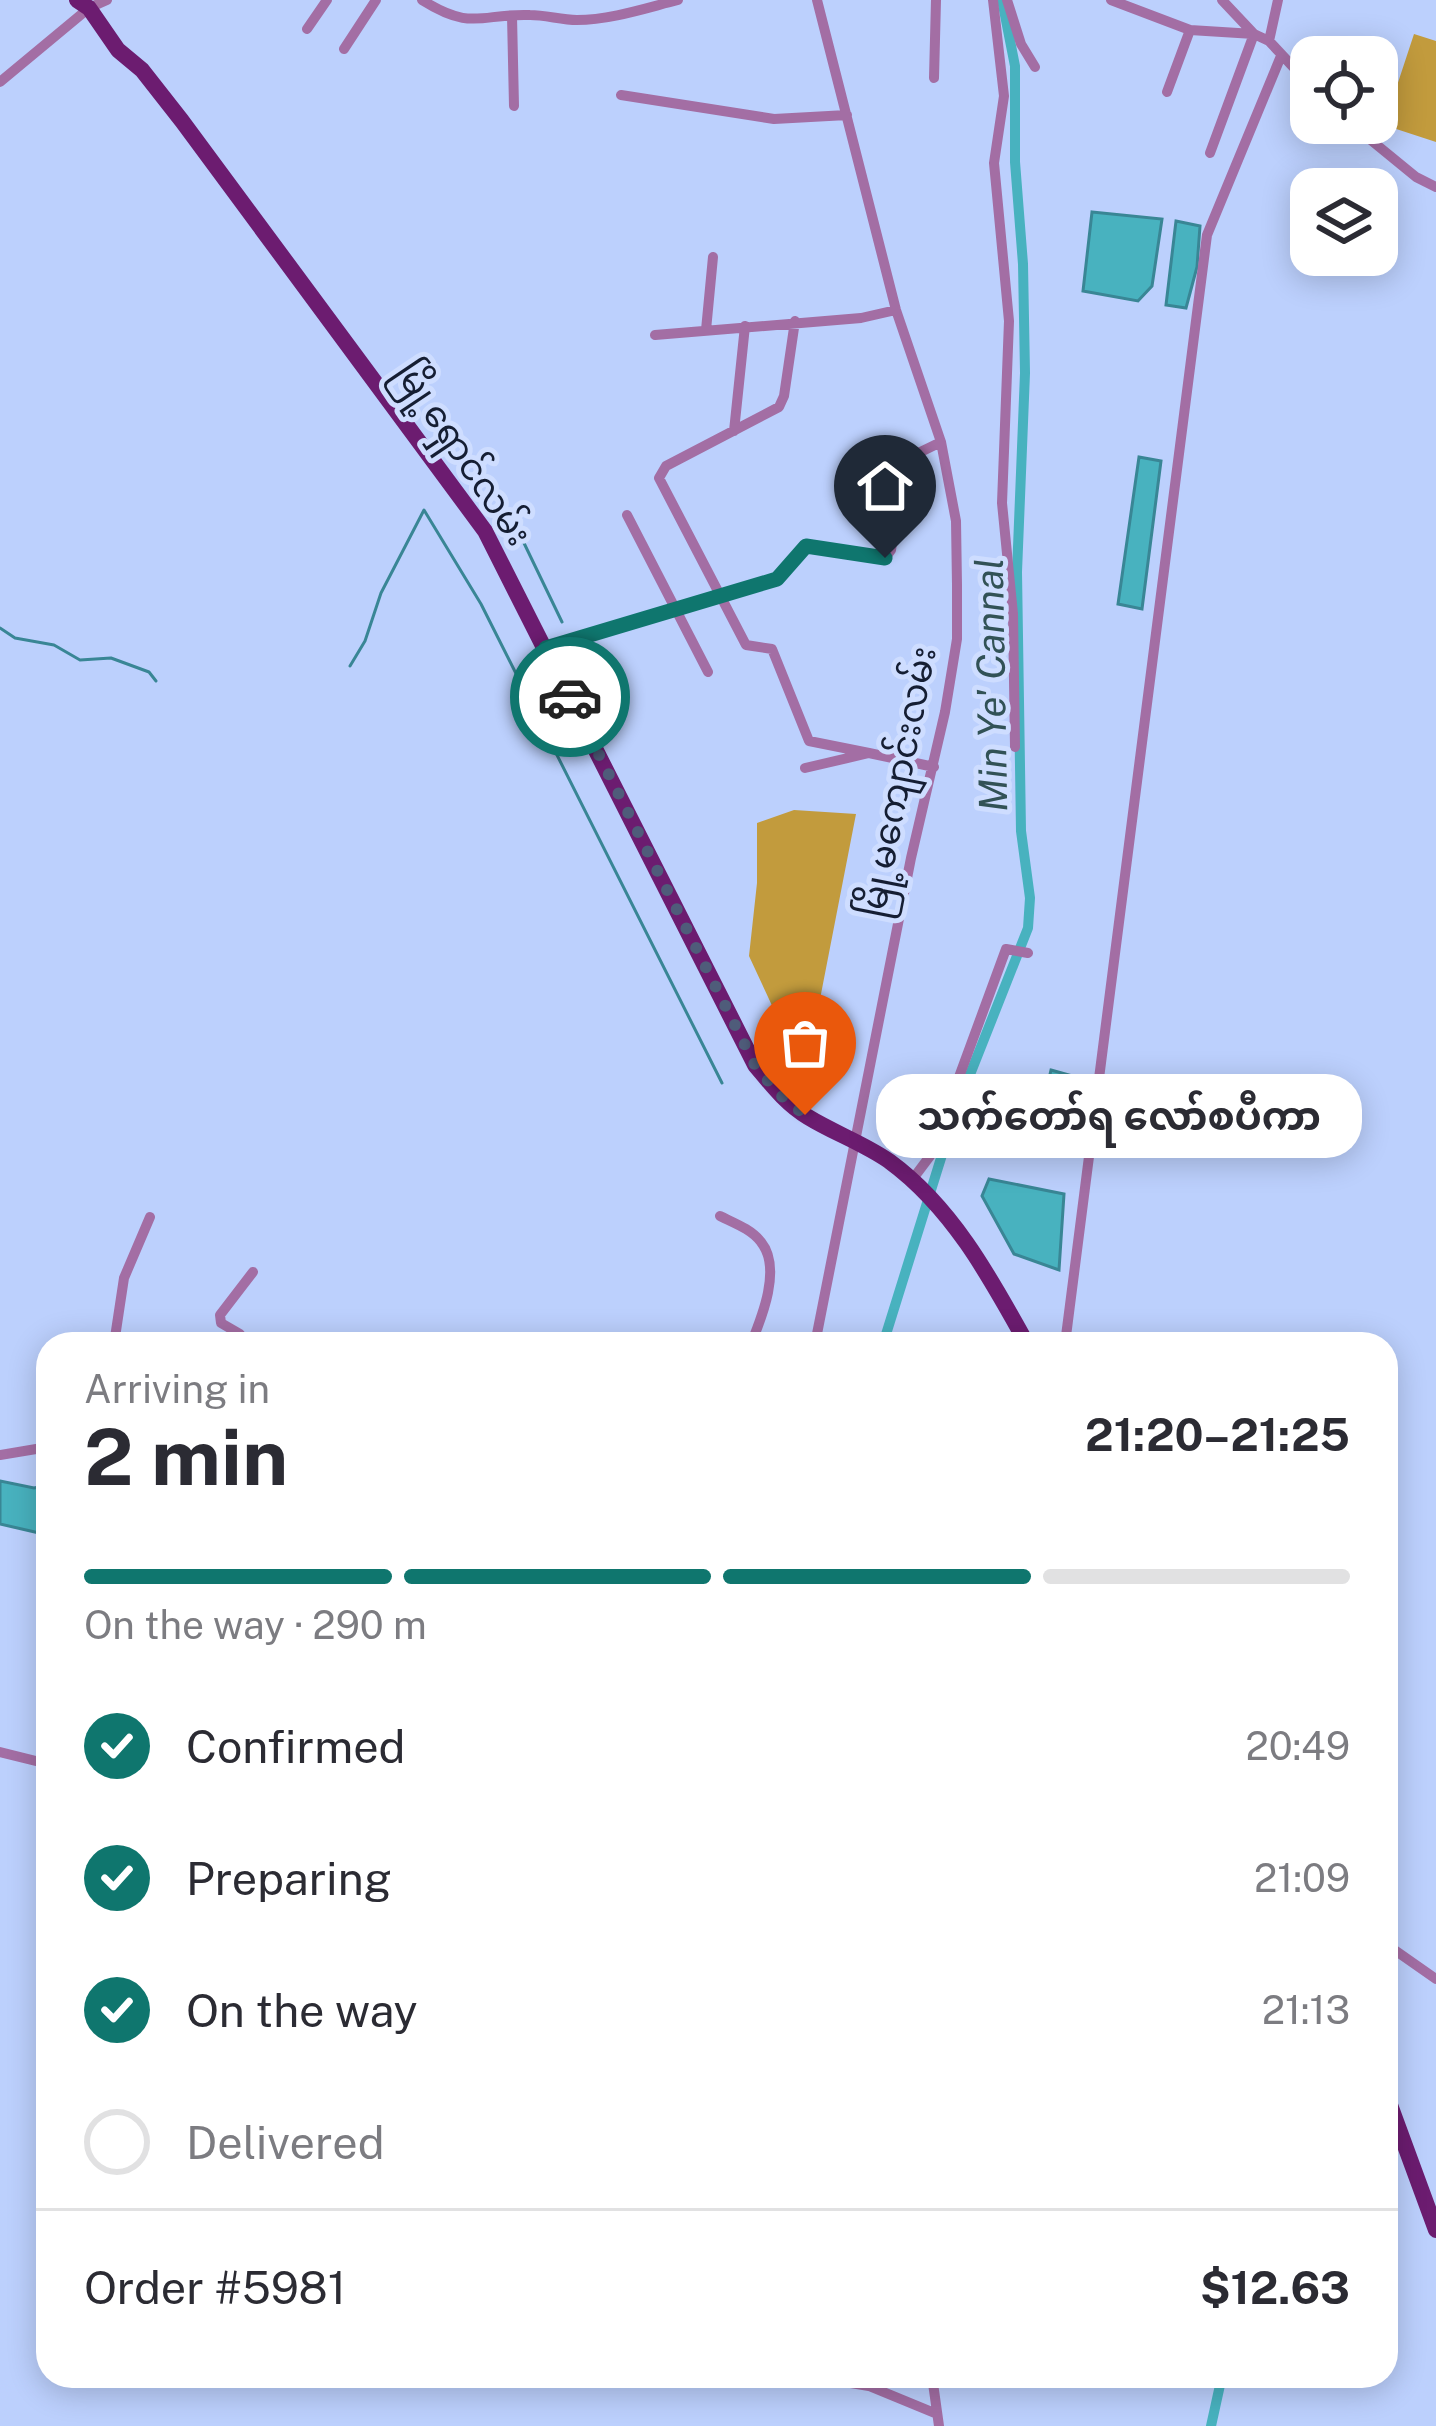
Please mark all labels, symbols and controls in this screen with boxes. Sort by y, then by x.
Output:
map controls [1290,36,1398,276]
button: locate [1290,36,1398,144]
button: layers [1290,168,1398,276]
street label: မြို့ရှောင်လမ်း [380,351,544,558]
pin [834,435,936,558]
icon: home [852,453,918,519]
water label: Min Ye' Cannal [966,558,1016,812]
courier [510,637,630,757]
street label: မြို့မကျောင်းလမ်း [847,642,953,923]
icon: car [537,664,603,730]
pin [754,992,856,1115]
icon: bag [772,1010,838,1076]
callout: သက်တော်ရ လော်စပီကာ [877,1073,1363,1157]
text: သက်တော်ရ လော်စပီကာ [917,1093,1321,1139]
text: Arriving in [84,1366,270,1412]
text: 21:20–21:25 [1085,1408,1350,1461]
text: 2 min [84,1411,288,1503]
text: On the way · 290 m [84,1602,427,1648]
icon: check [84,1713,150,1779]
text: Confirmed [186,1720,405,1773]
text: 20:49 [1245,1723,1350,1769]
icon: check [84,1845,150,1911]
text: Preparing [186,1852,392,1905]
text: 21:09 [1254,1855,1350,1901]
icon: check [84,1977,150,2043]
text: On the way [186,1984,418,2037]
text: 21:13 [1262,1987,1350,2033]
text: Delivered [186,2116,385,2169]
text: Order #5981 [84,2261,346,2314]
text: $12.63 [1200,2261,1350,2314]

